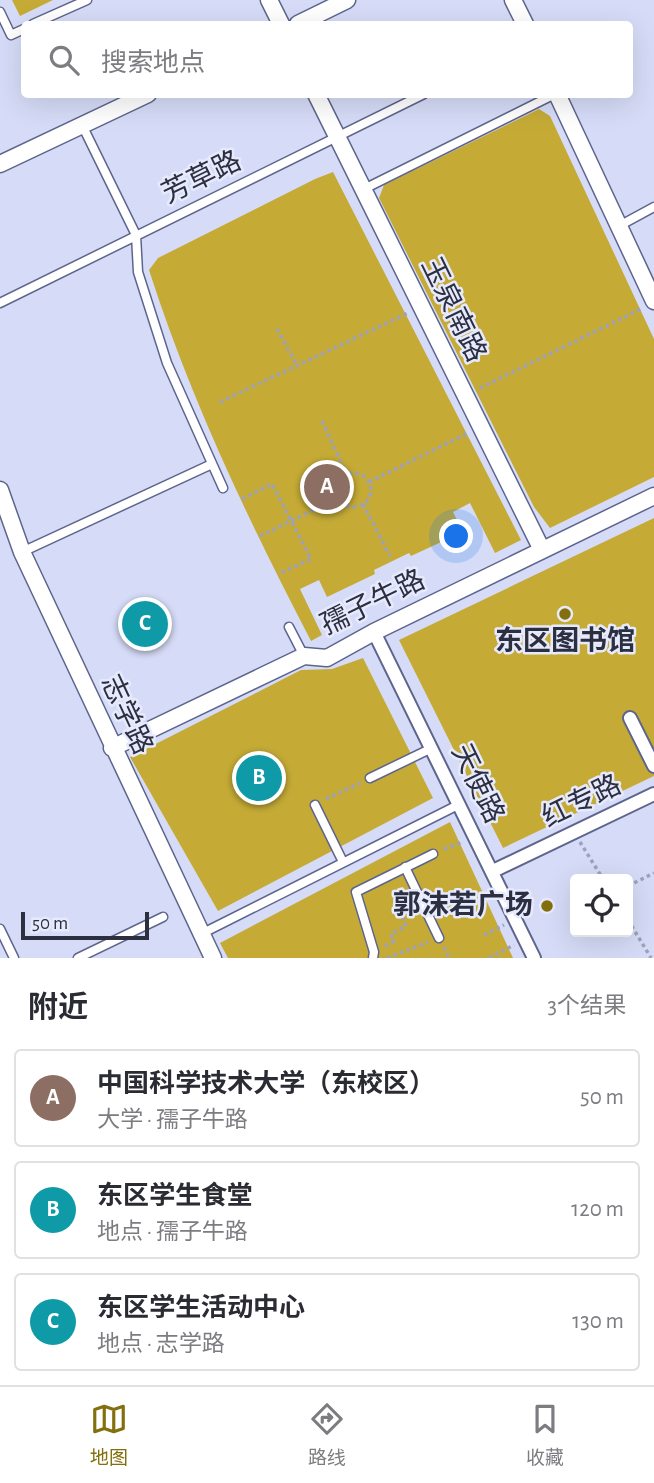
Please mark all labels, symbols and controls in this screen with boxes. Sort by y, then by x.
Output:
search box [21,21,633,98]
icon: search [45,41,83,79]
text: 搜索地点 [101,50,205,76]
street label: 芳草路 [157,145,246,209]
street label: 玉泉南路 [416,253,492,366]
pin: A [304,461,350,513]
your location [439,519,473,553]
street label: 孺子牛路 [316,564,429,640]
pin: C [122,598,168,650]
marker: 东区图书馆 [557,606,573,622]
place label: 东区图书馆 [495,625,635,656]
street label: 志学路 [96,670,158,759]
street label: 天使路 [446,739,510,828]
pin: B [236,752,282,804]
street label: 红专路 [537,769,626,833]
map controls [570,874,633,937]
button: locate [570,874,633,937]
place label: 郭沫若广场 [393,889,533,920]
marker: 郭沫若广场 [539,898,555,914]
scale bar [21,909,149,941]
text: 50 m [32,914,68,933]
text: 附近 [28,993,88,1023]
text: 3个结果 [548,995,626,1018]
text: 中国科学技术大学（东校区） [97,1071,435,1097]
text: A [46,1086,60,1109]
text: 50 m [580,1086,624,1109]
text: 大学 · 孺子牛路 [97,1109,248,1132]
text: 东区学生食堂 [97,1183,253,1209]
text: B [46,1198,60,1221]
text: 120 m [571,1198,624,1221]
text: 地点 · 孺子牛路 [97,1221,248,1244]
text: 东区学生活动中心 [97,1295,305,1321]
text: C [47,1310,59,1333]
text: 130 m [572,1310,624,1333]
text: 地点 · 志学路 [97,1333,225,1356]
tab: 地图 [90,1400,128,1470]
tab: 路线 [308,1400,346,1470]
tab: 收藏 [526,1400,564,1470]

